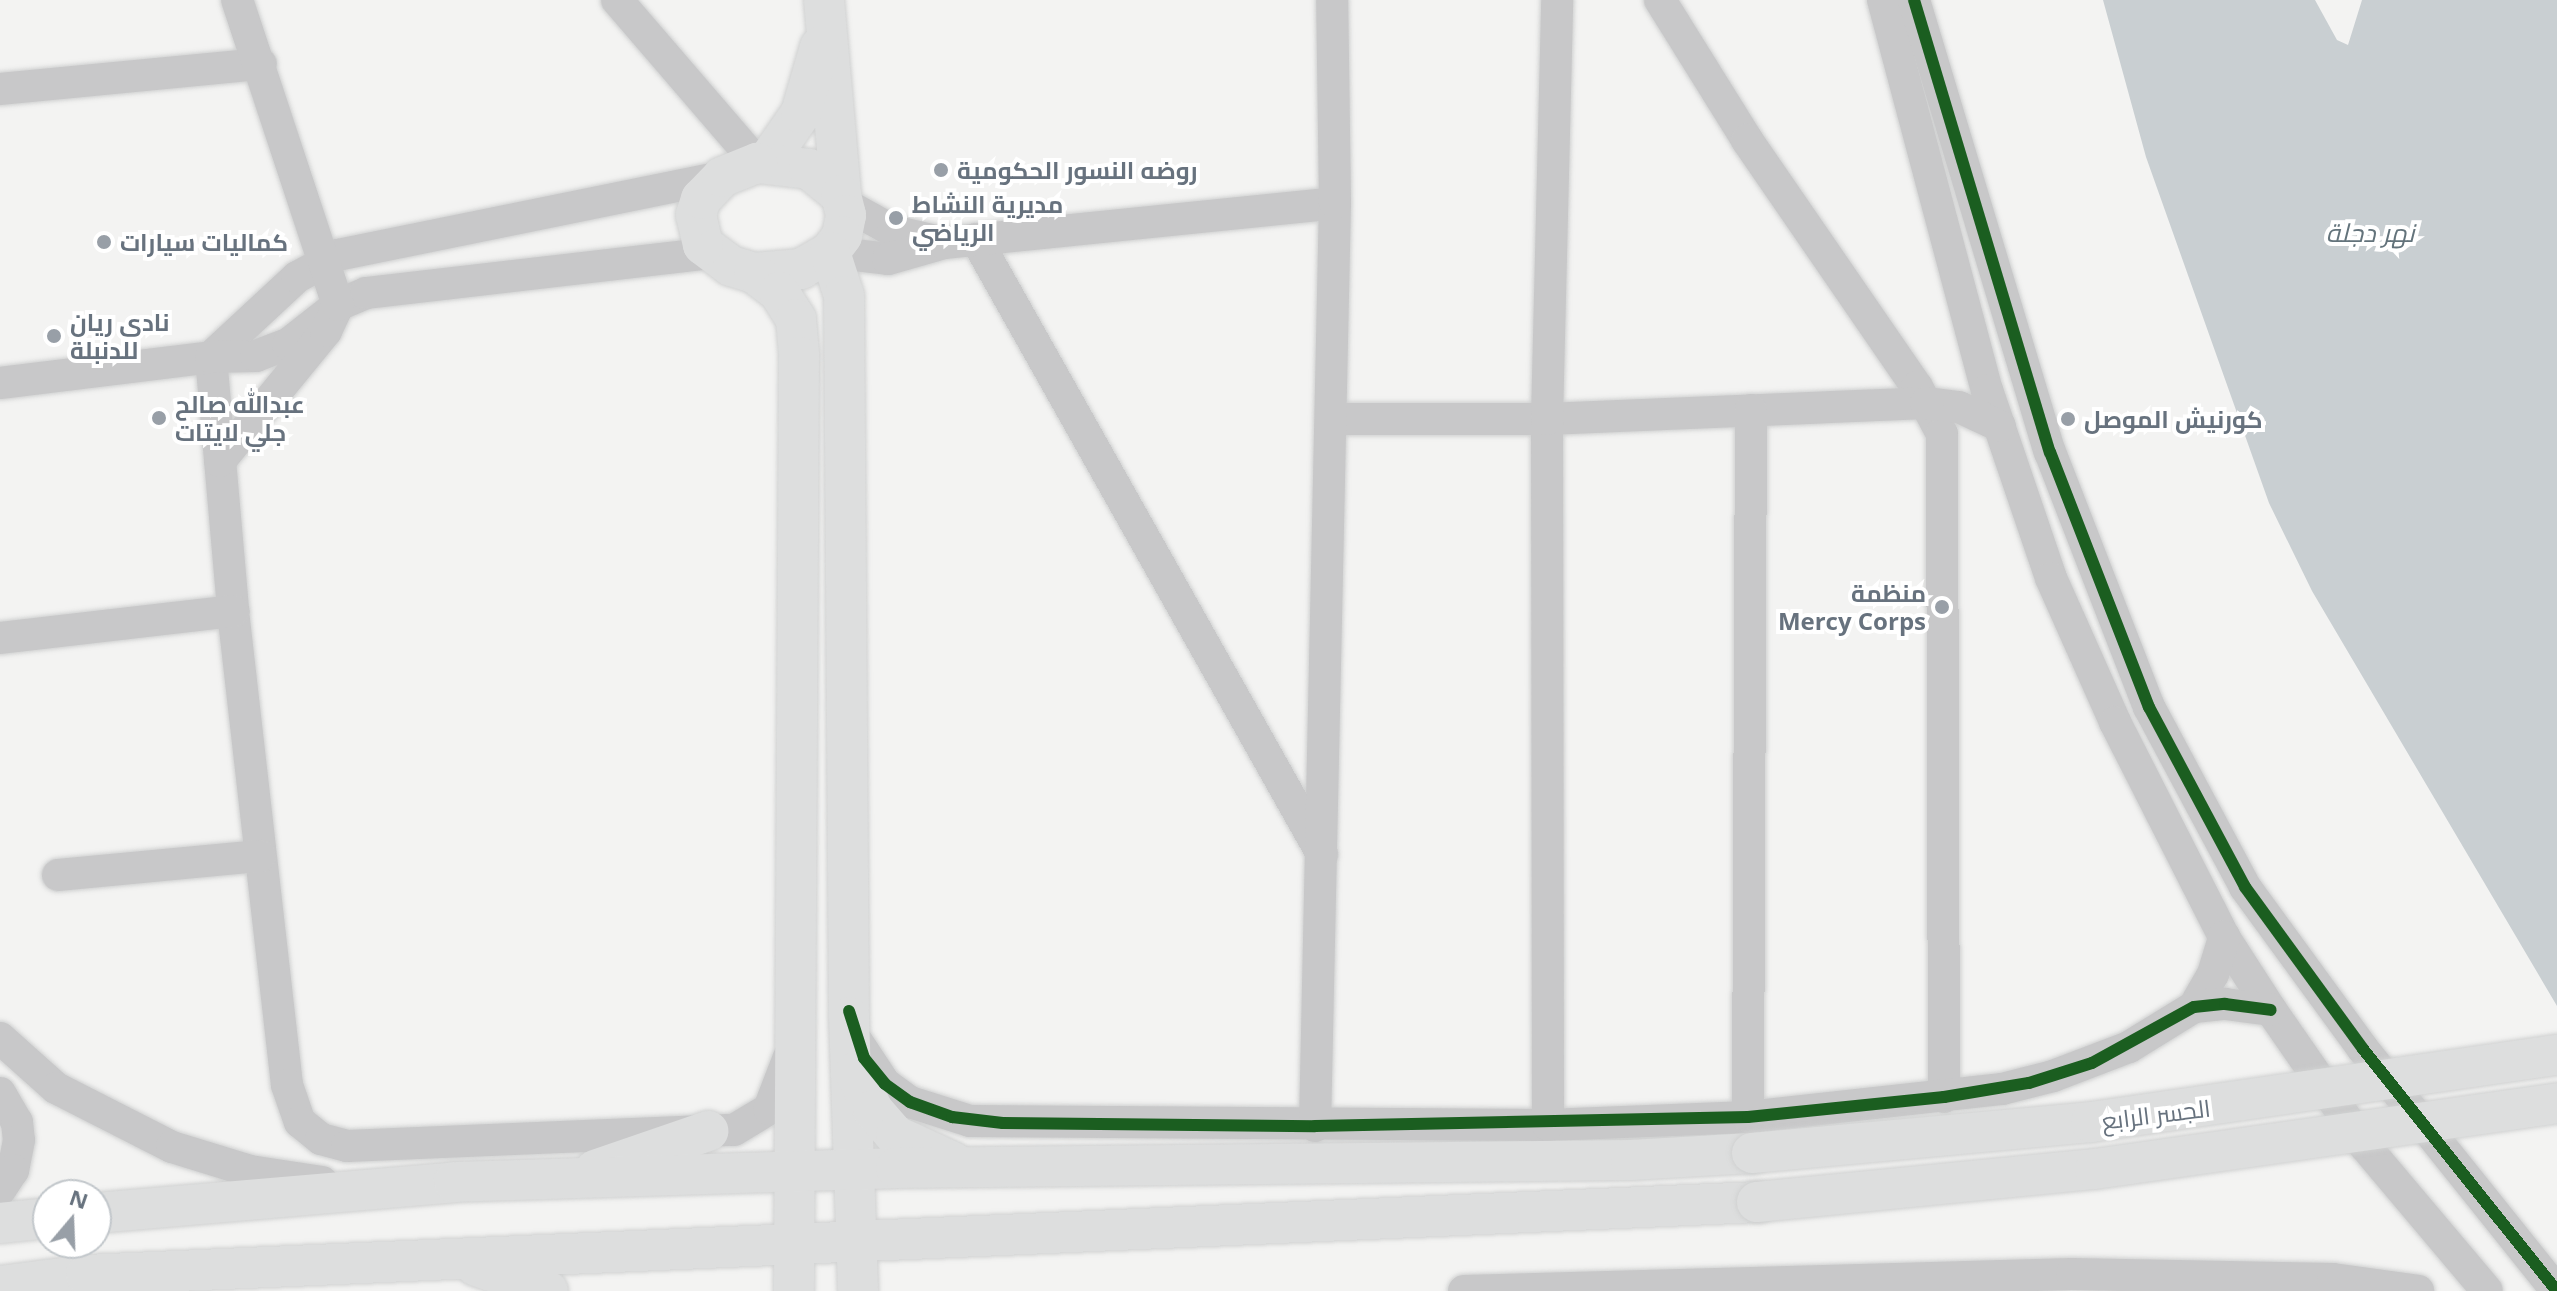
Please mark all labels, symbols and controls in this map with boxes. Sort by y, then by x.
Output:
place label: روضه النسور الحكومية [957,156,1197,184]
marker: روضه النسور الحكومية [932,161,950,179]
place label: مديرية النشاط الرياضي [912,190,1063,246]
marker: مديرية النشاط الرياضي [887,209,905,227]
water label: نهر دجلة [2326,217,2414,249]
place label: كماليات سيارات [120,228,288,256]
marker: كماليات سيارات [95,233,113,251]
place label: نادي ريان للدنبلة [70,308,169,364]
marker: نادي ريان للدنبلة [45,327,63,345]
place label: عبدالله صالح جلي لايتات [175,390,305,446]
place label: كورنيش الموصل [2084,405,2263,433]
marker: عبدالله صالح جلي لايتات [150,409,168,427]
marker: كورنيش الموصل [2059,410,2077,428]
place label: منظمة Mercy Corps [1778,579,1926,635]
marker: منظمة Mercy Corps [1933,598,1951,616]
street label: الجسر الرابع [2100,1093,2212,1135]
north arrow [32,1179,112,1259]
text: N [66,1181,92,1215]

